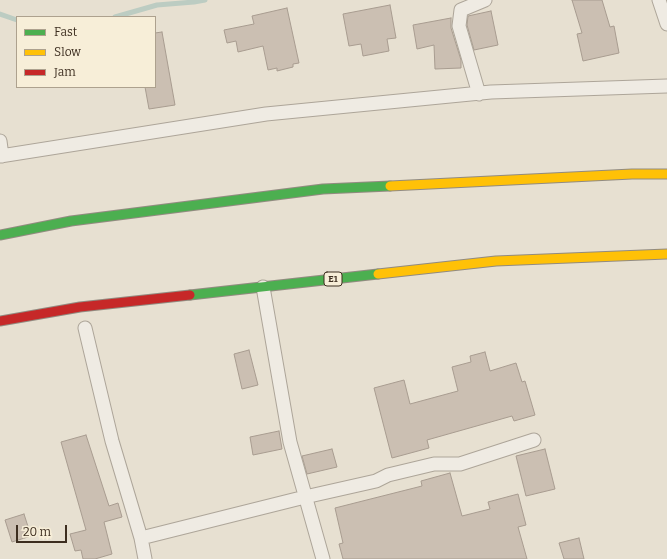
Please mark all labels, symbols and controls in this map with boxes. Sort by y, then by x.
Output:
legend [16,16,156,88]
text: Fast [54,25,77,39]
text: Slow [54,45,81,59]
text: Jam [54,65,76,79]
road number: E1 [324,272,342,286]
scale bar [18,517,69,543]
text: 20 m [23,525,51,539]

